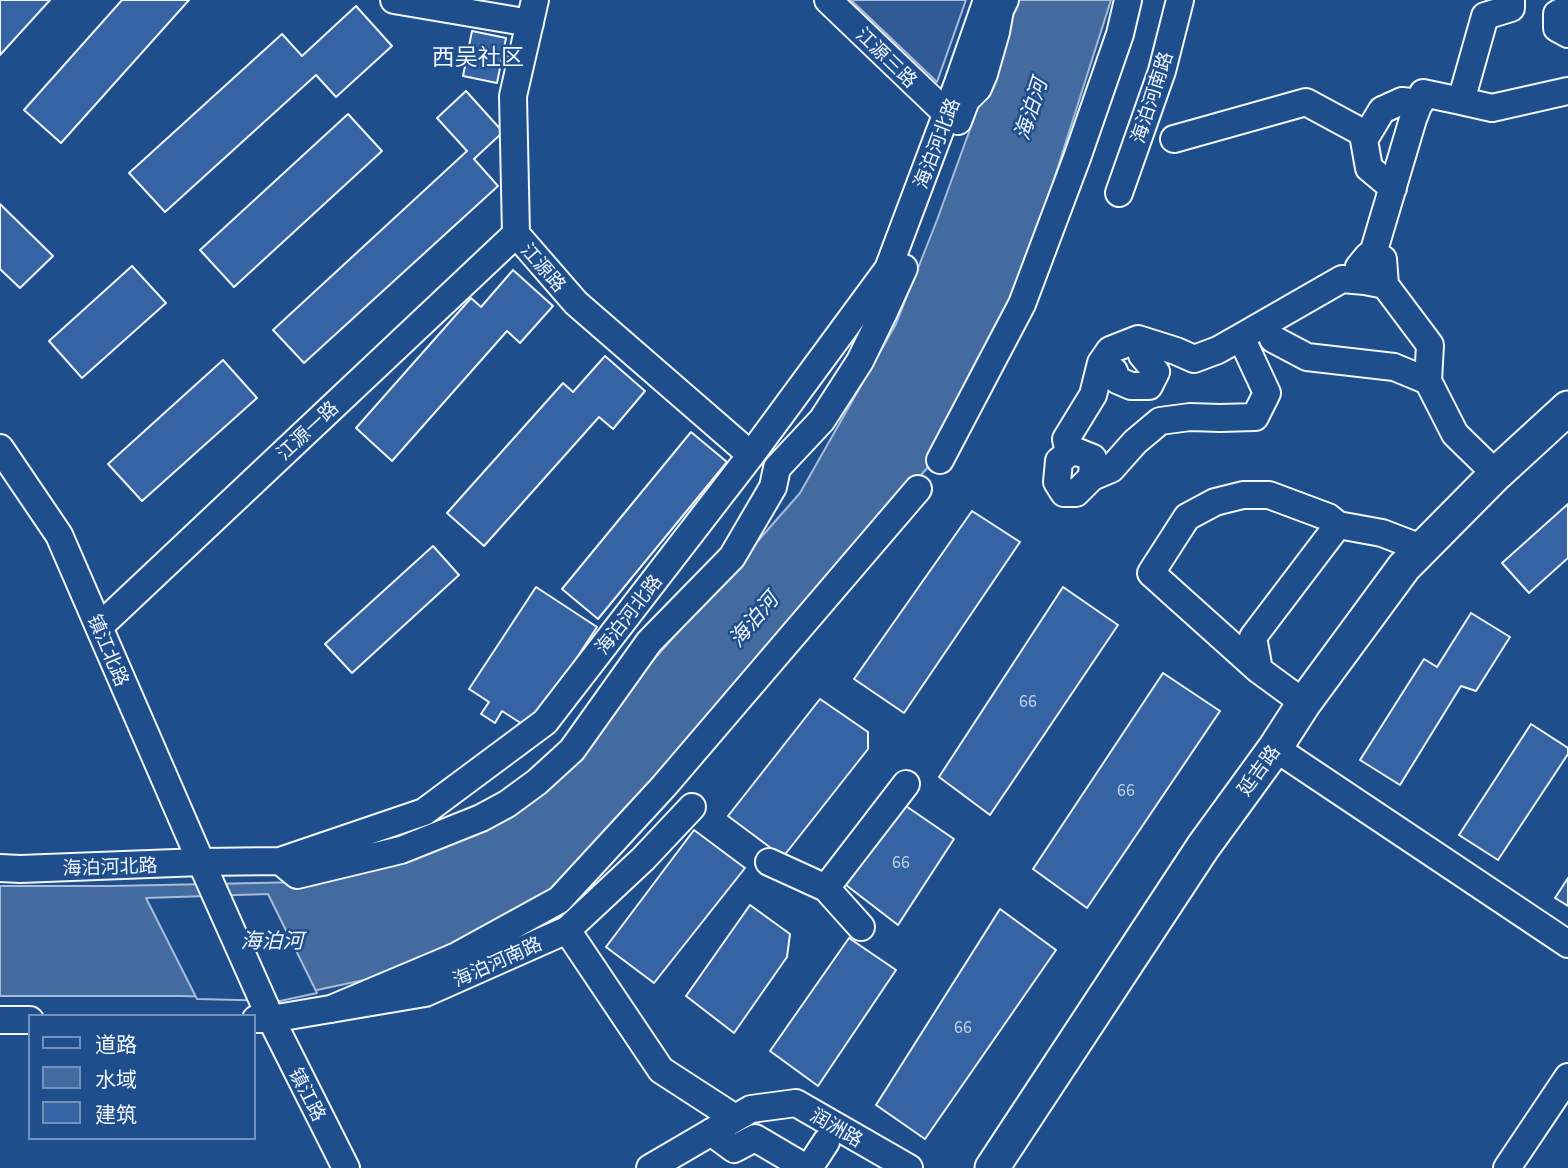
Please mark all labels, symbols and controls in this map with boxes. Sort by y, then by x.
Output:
street label: 江源三路 [852,22,922,92]
district label: 西吴社区 [432,42,524,70]
street label: 海泊河南路 [1125,48,1177,146]
water label: 海泊河 [1008,75,1052,143]
street label: 海泊河北路 [908,95,964,191]
street label: 江源路 [517,238,571,296]
street label: 江源一路 [271,396,343,464]
street label: 海泊河北路 [590,570,666,658]
water label: 海泊河 [723,587,783,651]
street label: 镇江北路 [84,611,134,689]
house number: 66 [1019,691,1037,711]
street label: 延吉路 [1232,740,1284,800]
house number: 66 [1117,780,1135,800]
house number: 66 [892,852,910,872]
street label: 海泊河北路 [62,853,158,879]
water label: 海泊河 [241,927,303,953]
street label: 海泊河南路 [449,931,545,991]
legend [28,1014,256,1140]
house number: 66 [954,1017,972,1037]
text: 道路 [95,1028,137,1058]
text: 水域 [95,1063,137,1093]
street label: 镇江路 [285,1063,331,1125]
text: 建筑 [95,1098,137,1128]
street label: 润洲路 [807,1103,867,1151]

